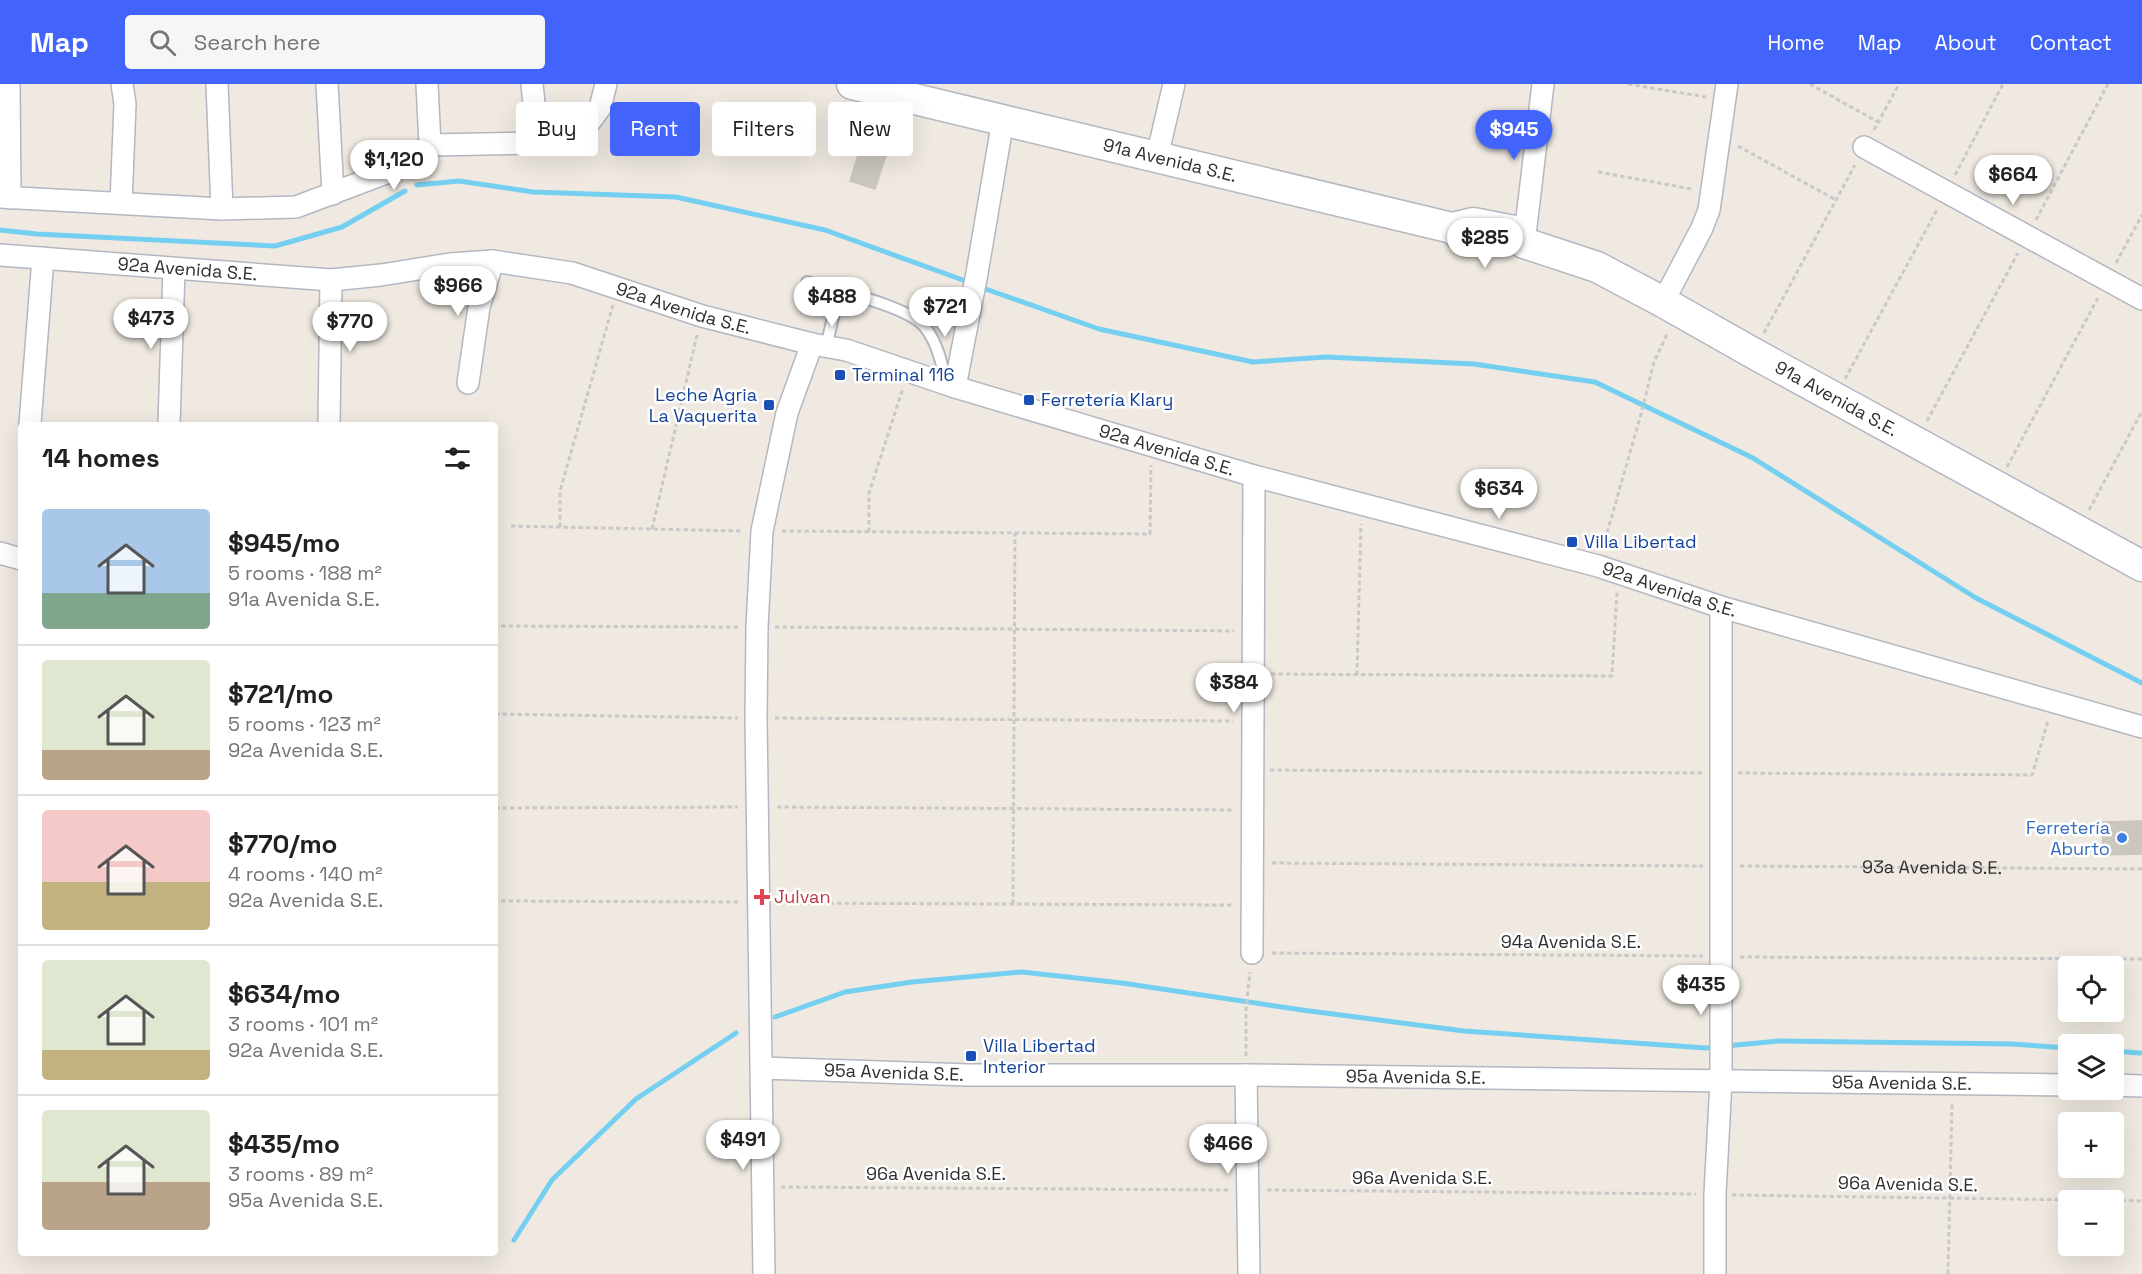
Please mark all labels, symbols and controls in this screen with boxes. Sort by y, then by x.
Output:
search box [125,15,545,69]
text: Map [30,24,89,60]
icon: search [146,26,179,59]
text: Search here [194,28,321,56]
text: Home [1767,29,1825,56]
text: Map [1858,29,1902,56]
text: About [1935,29,1997,56]
text: Contact [2030,29,2112,56]
chip: Buy [516,102,598,156]
chip: Rent [610,102,700,156]
chip: Filters [712,102,816,156]
chip: New [828,102,913,156]
pin: $945 [1478,110,1550,161]
text: $945 [1489,116,1539,142]
street label: 91a Avenida S.E. [1101,133,1239,187]
pin: $1,120 [345,140,443,191]
text: $1,120 [364,146,424,172]
pin: $664 [1977,155,2049,206]
text: $664 [1988,161,2038,187]
pin: $285 [1449,218,1521,269]
text: $285 [1461,224,1509,250]
street label: 92a Avenida S.E. [117,252,258,285]
pin: $966 [422,266,494,317]
text: $966 [433,272,483,298]
street label: 92a Avenida S.E. [613,276,753,339]
pin: $488 [796,277,868,328]
text: $488 [808,283,856,309]
pin: $721 [909,287,981,338]
text: $721 [923,293,967,319]
pin: $473 [115,299,187,350]
pin: $770 [314,302,386,353]
text: $473 [127,305,175,331]
text: $770 [326,308,374,334]
street label: 91a Avenida S.E. [1771,355,1902,441]
place label: Terminal 116 [852,363,955,386]
marker: Terminal 116 [833,368,847,382]
place label: Leche Agria La Vaquerita [649,383,757,427]
place label: Ferretería Klary [1041,388,1173,411]
marker: Ferretería Klary [1022,393,1036,407]
marker: Leche Agria La Vaquerita [762,398,776,412]
street label: 92a Avenida S.E. [1096,419,1237,481]
text: 14 homes [42,441,160,475]
icon: filters [441,442,474,475]
pin: $634 [1463,469,1535,520]
text: $634 [1474,475,1524,501]
text: $945/mo [228,526,340,560]
place label: Villa Libertad [1584,530,1697,553]
icon: home [90,533,162,605]
marker: Villa Libertad [1565,535,1579,549]
street label: 92a Avenida S.E. [1600,556,1739,622]
text: 5 rooms · 188 m² [228,560,382,586]
text: 91a Avenida S.E. [228,586,380,612]
pin: $384 [1198,663,1270,714]
text: $384 [1210,669,1259,695]
text: $721/mo [228,677,333,711]
icon: home [90,684,162,756]
text: 5 rooms · 123 m² [228,711,381,737]
text: 92a Avenida S.E. [228,737,383,763]
place label: Ferretería Aburto [2026,816,2110,860]
text: $770/mo [228,827,338,861]
marker: Ferretería Aburto [2115,831,2129,845]
icon: home [90,834,162,906]
street label: 93a Avenida S.E. [1862,855,2002,879]
text: 4 rooms · 140 m² [228,861,383,887]
place label: Julvan [774,885,830,908]
text: 92a Avenida S.E. [228,887,383,913]
marker: Julvan [755,890,769,904]
street label: 94a Avenida S.E. [1501,930,1641,953]
map controls [2058,956,2124,1256]
button: locate [2058,956,2124,1022]
pin: $435 [1665,965,1737,1016]
text: $435 [1677,971,1726,997]
text: $634/mo [228,977,340,1011]
icon: home [90,984,162,1056]
text: 3 rooms · 101 m² [228,1011,378,1037]
place label: Villa Libertad Interior [983,1034,1096,1078]
button: layers [2058,1034,2124,1100]
text: 92a Avenida S.E. [228,1037,383,1063]
marker: Villa Libertad Interior [964,1049,978,1063]
street label: 95a Avenida S.E. [824,1058,964,1086]
street label: 95a Avenida S.E. [1346,1064,1486,1089]
street label: 95a Avenida S.E. [1832,1070,1972,1095]
button: + [2058,1112,2124,1178]
pin: $491 [707,1120,779,1171]
pin: $466 [1192,1124,1264,1175]
text: $491 [720,1126,766,1152]
text: $435/mo [228,1127,340,1161]
text: $466 [1203,1130,1253,1156]
icon: home [90,1134,162,1206]
text: 3 rooms · 89 m² [228,1161,373,1187]
street label: 96a Avenida S.E. [866,1162,1006,1185]
street label: 96a Avenida S.E. [1352,1166,1492,1189]
street label: 96a Avenida S.E. [1838,1171,1978,1196]
text: 95a Avenida S.E. [228,1187,383,1213]
button: − [2058,1190,2124,1256]

